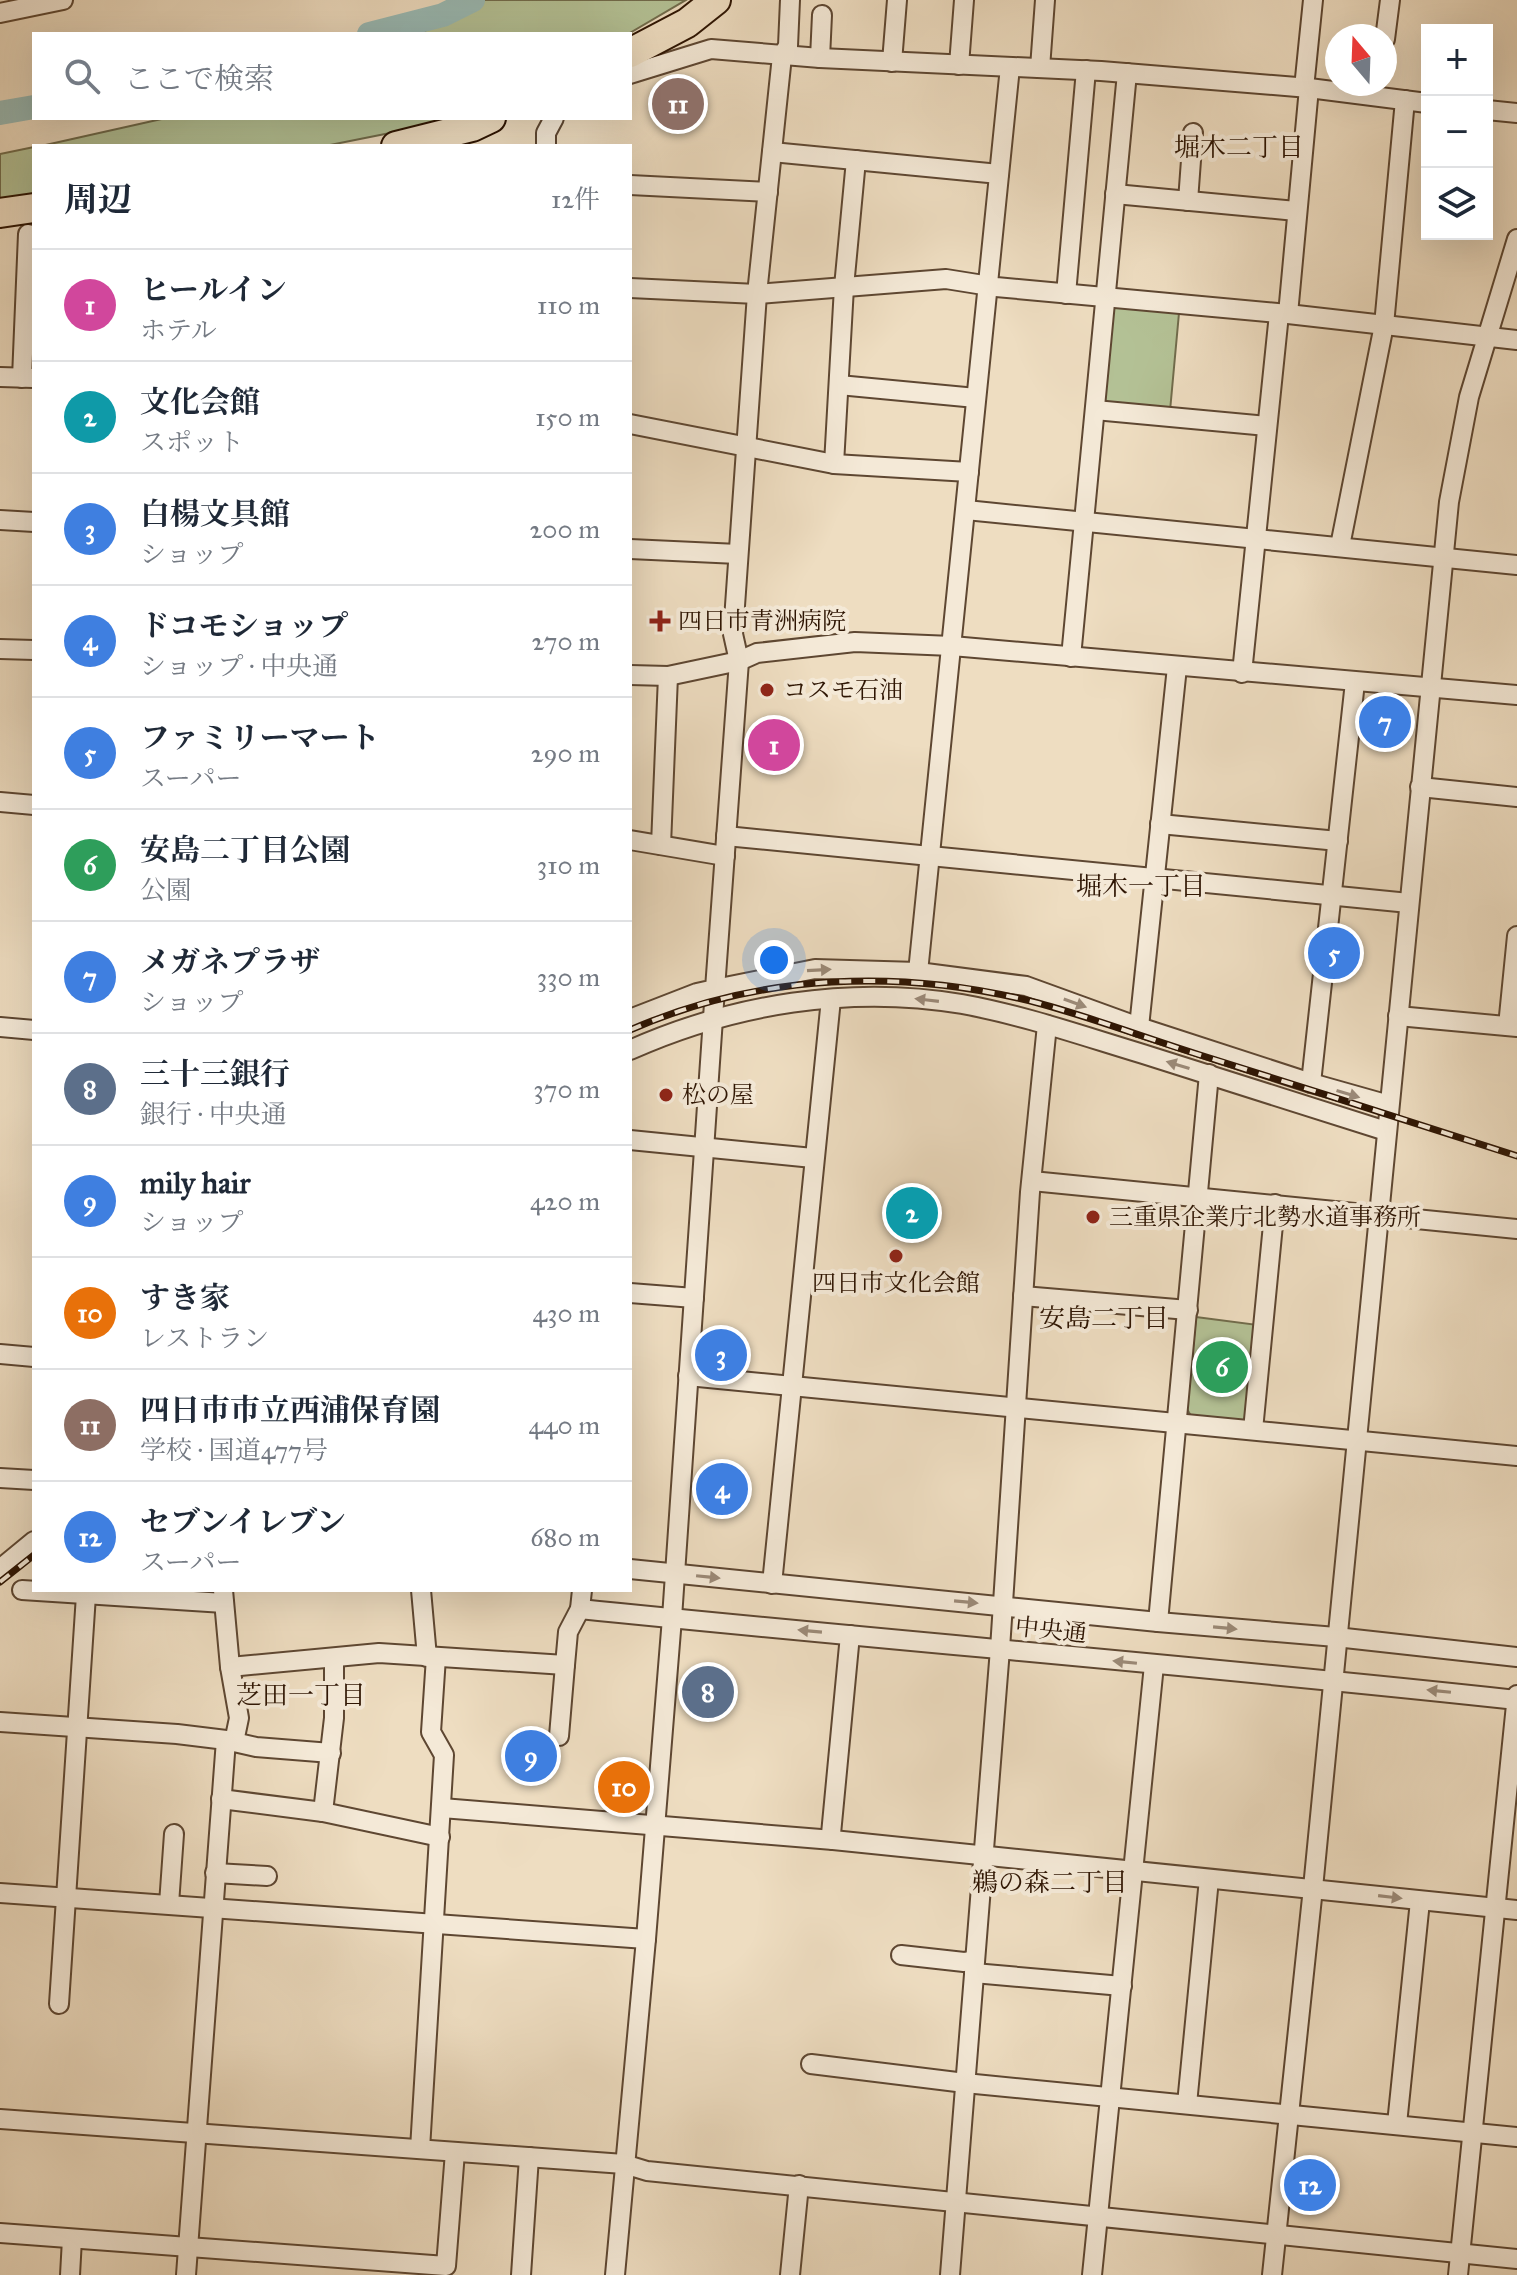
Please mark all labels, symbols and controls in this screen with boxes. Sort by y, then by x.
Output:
north arrow [1325,24,1397,96]
map controls [1421,24,1493,240]
button: + [1421,24,1493,96]
search box [32,32,632,120]
icon: search [60,54,104,98]
text: ここで検索 [124,61,274,97]
pin: 11 [652,74,704,134]
button: − [1421,96,1493,168]
district label: 堀木二丁目 [1174,131,1304,163]
button: layers [1421,168,1493,240]
text: 周辺 [64,179,132,220]
text: 12件 [551,183,600,215]
text: ヒールイン [140,272,287,308]
text: 1 [85,289,95,321]
text: 110 m [537,289,600,321]
text: ホテル [140,314,217,346]
text: 文化会館 [140,384,260,420]
text: 2 [84,401,96,433]
text: 150 m [535,401,600,433]
text: スポット [140,426,244,458]
text: 白楊文具館 [140,496,290,532]
text: 3 [85,513,95,545]
text: 200 m [529,513,600,545]
text: ショップ [140,538,243,570]
place label: 四日市青洲病院 [678,606,846,636]
text: ドコモショップ [140,608,348,644]
marker: 四日市青洲病院 [649,610,671,632]
text: 4 [83,625,97,657]
text: 270 m [531,625,600,657]
text: ショップ · 中央通 [140,650,338,682]
place label: コスモ石油 [783,675,903,705]
marker: コスモ石油 [758,681,776,699]
pin: 7 [1359,692,1411,752]
pin: 1 [748,715,800,775]
text: ファミリーマート [140,720,379,756]
text: 5 [84,737,96,769]
text: 290 m [531,737,600,769]
text: スーパー [140,762,241,794]
text: 安島二丁目公園 [140,832,350,868]
text: 6 [83,849,97,881]
text: 310 m [537,849,600,881]
district label: 堀木一丁目 [1076,870,1206,902]
text: 公園 [140,874,192,906]
pin: 5 [1308,923,1360,983]
your location [754,940,794,980]
text: メガネプラザ [140,944,320,980]
text: 7 [83,961,97,993]
text: 330 m [537,961,600,993]
one-way arrow [807,963,832,976]
text: ショップ [140,986,243,1018]
one-way arrow [914,994,939,1007]
one-way arrow [1063,998,1087,1010]
text: 三十三銀行 [140,1056,290,1092]
one-way arrow [1166,1058,1190,1071]
text: 8 [83,1073,97,1105]
text: 370 m [533,1073,600,1105]
place label: 松の屋 [682,1080,754,1110]
marker: 松の屋 [657,1086,675,1104]
one-way arrow [1336,1089,1360,1101]
text: 銀行 · 中央通 [140,1098,287,1130]
text: mily hair [140,1165,250,1201]
pin: 2 [886,1183,938,1243]
text: 9 [83,1185,97,1217]
text: 420 m [530,1185,600,1217]
place label: 三重県企業庁北勢水道事務所 [1109,1202,1421,1232]
text: ショップ [140,1206,243,1238]
marker: 三重県企業庁北勢水道事務所 [1084,1208,1102,1226]
marker: 四日市文化会館 [887,1247,905,1265]
place label: 四日市文化会館 [812,1268,980,1298]
text: すき家 [140,1280,230,1316]
text: 10 [77,1297,103,1329]
text: 430 m [533,1297,600,1329]
district label: 安島二丁目 [1039,1302,1169,1334]
text: レストラン [140,1322,269,1354]
pin: 3 [695,1325,747,1385]
pin: 6 [1196,1337,1248,1397]
text: 四日市市立西浦保育園 [140,1392,440,1428]
text: 11 [80,1409,100,1441]
text: 440 m [528,1409,600,1441]
text: 学校 · 国道477号 [140,1434,328,1466]
pin: 4 [696,1459,748,1519]
text: セブンイレブン [140,1504,346,1540]
text: 12 [78,1521,102,1553]
text: 680 m [530,1521,600,1553]
text: スーパー [140,1546,241,1578]
one-way arrow [696,1570,721,1583]
one-way arrow [954,1595,979,1608]
street label: 中央通 [1014,1611,1088,1649]
one-way arrow [1213,1622,1238,1635]
one-way arrow [797,1625,822,1638]
one-way arrow [1112,1656,1137,1669]
pin: 8 [682,1662,734,1722]
district label: 芝田一丁目 [236,1679,366,1711]
one-way arrow [1427,1685,1452,1698]
pin: 9 [505,1726,557,1786]
pin: 10 [598,1757,650,1817]
district label: 鵜の森二丁目 [972,1866,1128,1898]
one-way arrow [1378,1891,1403,1904]
pin: 12 [1284,2155,1336,2215]

